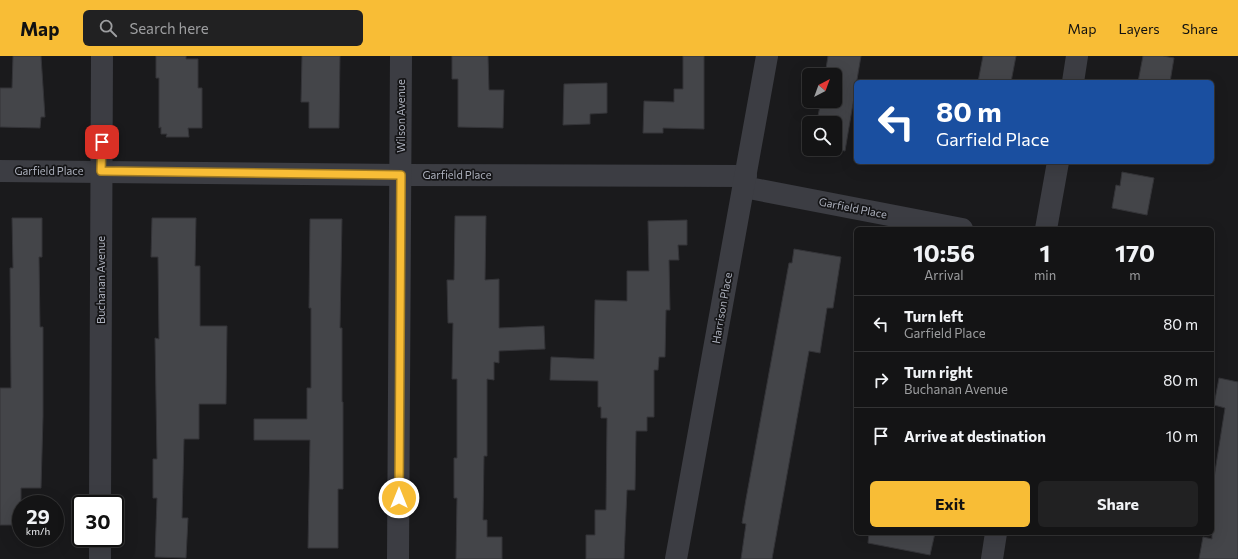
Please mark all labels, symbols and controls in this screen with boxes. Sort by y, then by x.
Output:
search box [83,10,363,46]
text: Map [20,17,59,40]
icon: search [97,17,119,39]
text: Search here [129,19,209,37]
text: Map [1068,20,1096,37]
text: Layers [1118,20,1160,37]
text: Share [1182,20,1218,37]
north arrow [802,68,842,108]
map controls [802,68,842,156]
street label: Wilson Avenue [394,79,407,153]
text: 80 m [936,94,1002,128]
icon: left [870,96,922,148]
button: search [802,116,842,156]
pin [85,125,119,159]
text: Garfield Place [936,128,1049,150]
icon: arrive [91,131,113,153]
street label: Garfield Place [14,164,84,177]
street label: Garfield Place [422,168,492,181]
street label: Garfield Place [818,195,888,221]
street label: Buchanan Avenue [94,236,107,324]
text: 10:56 [913,238,975,267]
text: 1 [1040,238,1050,267]
text: 170 [1115,238,1155,267]
text: Arrival [924,267,964,283]
text: min [1034,267,1056,283]
text: m [1129,267,1141,283]
street label: Harrison Place [709,271,734,345]
text: Turn left [904,307,963,325]
icon: left [870,313,892,335]
text: 80 m [1163,315,1198,333]
text: Garfield Place [904,325,986,341]
text: Turn right [904,363,973,381]
icon: right [870,369,892,391]
text: 80 m [1163,371,1198,389]
text: Buchanan Avenue [904,381,1008,397]
icon: arrive [870,425,892,447]
text: Arrive at destination [904,427,1046,445]
text: 10 m [1166,427,1198,445]
position arrow [378,477,420,519]
button: Exit [870,481,1030,527]
button: Share [1038,481,1198,527]
speed limit sign: 30 [72,495,124,547]
text: 29 [26,504,50,528]
text: km/h [26,525,50,537]

